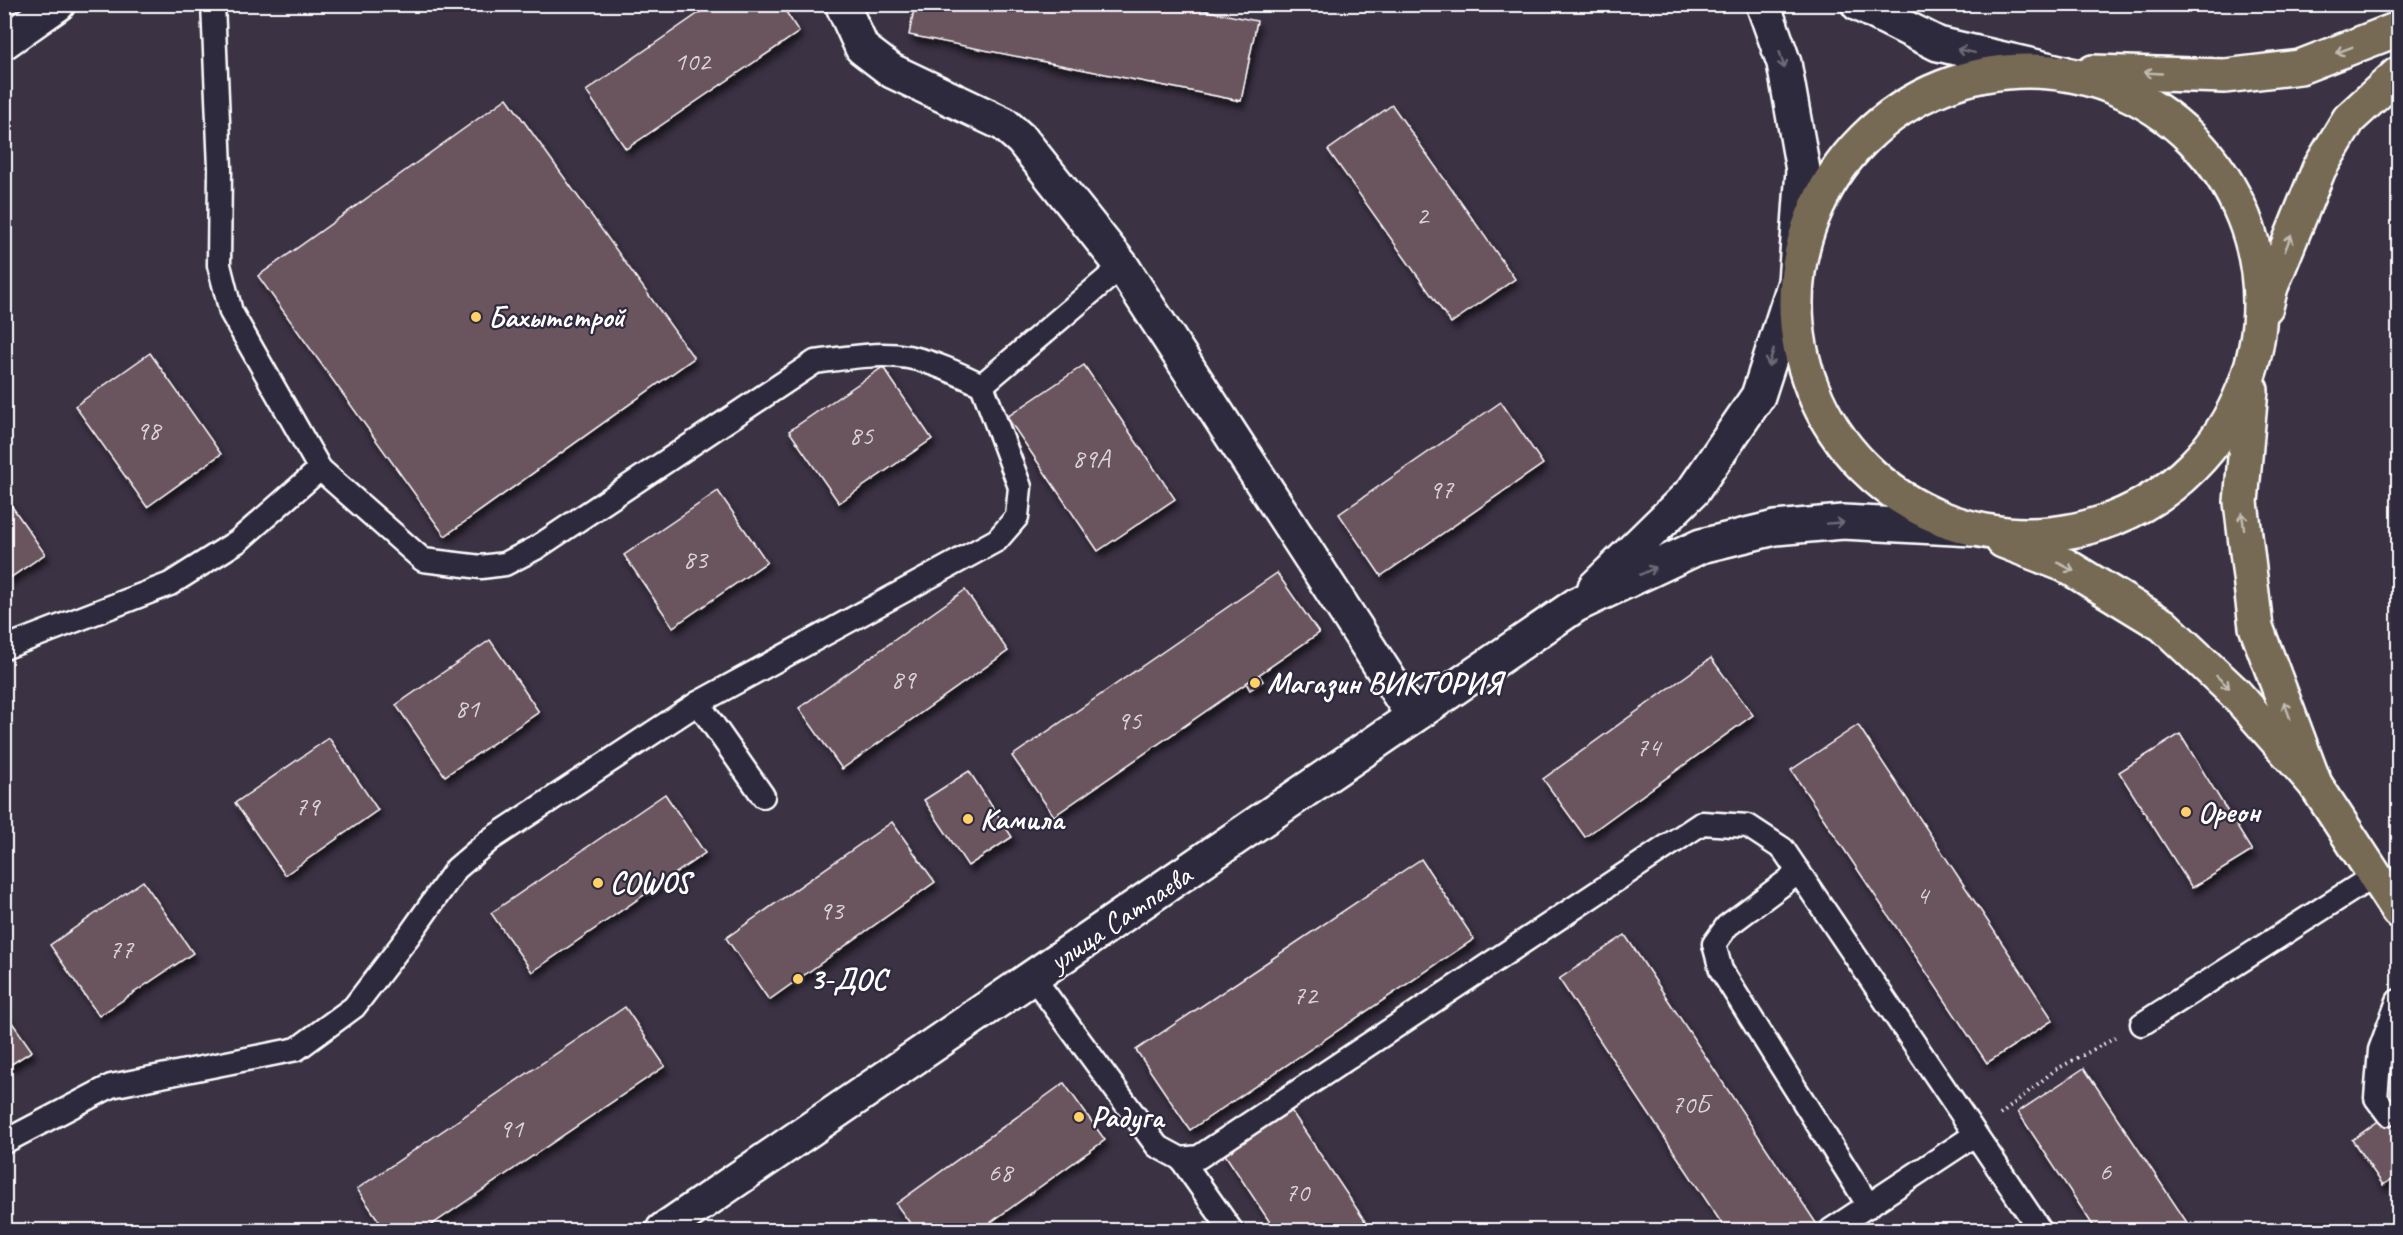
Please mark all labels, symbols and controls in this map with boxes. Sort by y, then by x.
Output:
house number: 102 [674,44,712,78]
one-way arrow [1956,44,1975,56]
one-way arrow [2335,45,2354,56]
one-way arrow [1777,50,1788,69]
one-way arrow [2143,67,2163,78]
house number: 2 [1416,198,1430,232]
one-way arrow [2283,235,2294,253]
place label: Бахытстрой [488,298,627,336]
marker: Бахытстрой [469,310,483,324]
one-way arrow [1764,348,1775,367]
house number: 98 [136,413,163,447]
house number: 85 [849,418,875,452]
house number: 89A [1072,441,1111,475]
house number: 97 [1429,472,1455,506]
one-way arrow [2238,511,2249,531]
one-way arrow [1825,517,1845,528]
house number: 83 [683,542,709,576]
one-way arrow [2057,562,2075,573]
one-way arrow [1639,564,1657,576]
house number: 89 [891,662,917,696]
place label: Магазин ВИКТОРИЯ [1267,664,1507,703]
one-way arrow [2215,674,2230,689]
marker: Магазин ВИКТОРИЯ [1248,676,1262,690]
house number: 81 [455,691,481,725]
one-way arrow [2281,701,2292,719]
house number: 95 [1117,703,1143,737]
house number: 74 [1636,730,1663,764]
house number: 79 [295,789,321,823]
place label: Ореон [2198,793,2262,831]
place label: Камила [980,800,1067,838]
marker: Ореон [2179,805,2193,819]
marker: Камила [961,812,975,826]
street label: улица Сатпаева [1040,855,1200,981]
place label: COWOS [610,864,695,902]
marker: COWOS [591,876,605,890]
house number: 4 [1916,878,1931,912]
house number: 93 [819,893,845,927]
house number: 77 [109,932,135,966]
place label: 3-ДОС [810,960,891,998]
marker: 3-ДОС [791,972,805,986]
house number: 72 [1293,978,1319,1012]
house number: 70Б [1671,1087,1713,1121]
place label: Радуга [1091,1098,1166,1137]
marker: Радуга [1072,1110,1086,1124]
house number: 91 [499,1111,525,1145]
house number: 6 [2099,1154,2112,1188]
house number: 68 [988,1155,1015,1189]
house number: 70 [1285,1175,1311,1209]

